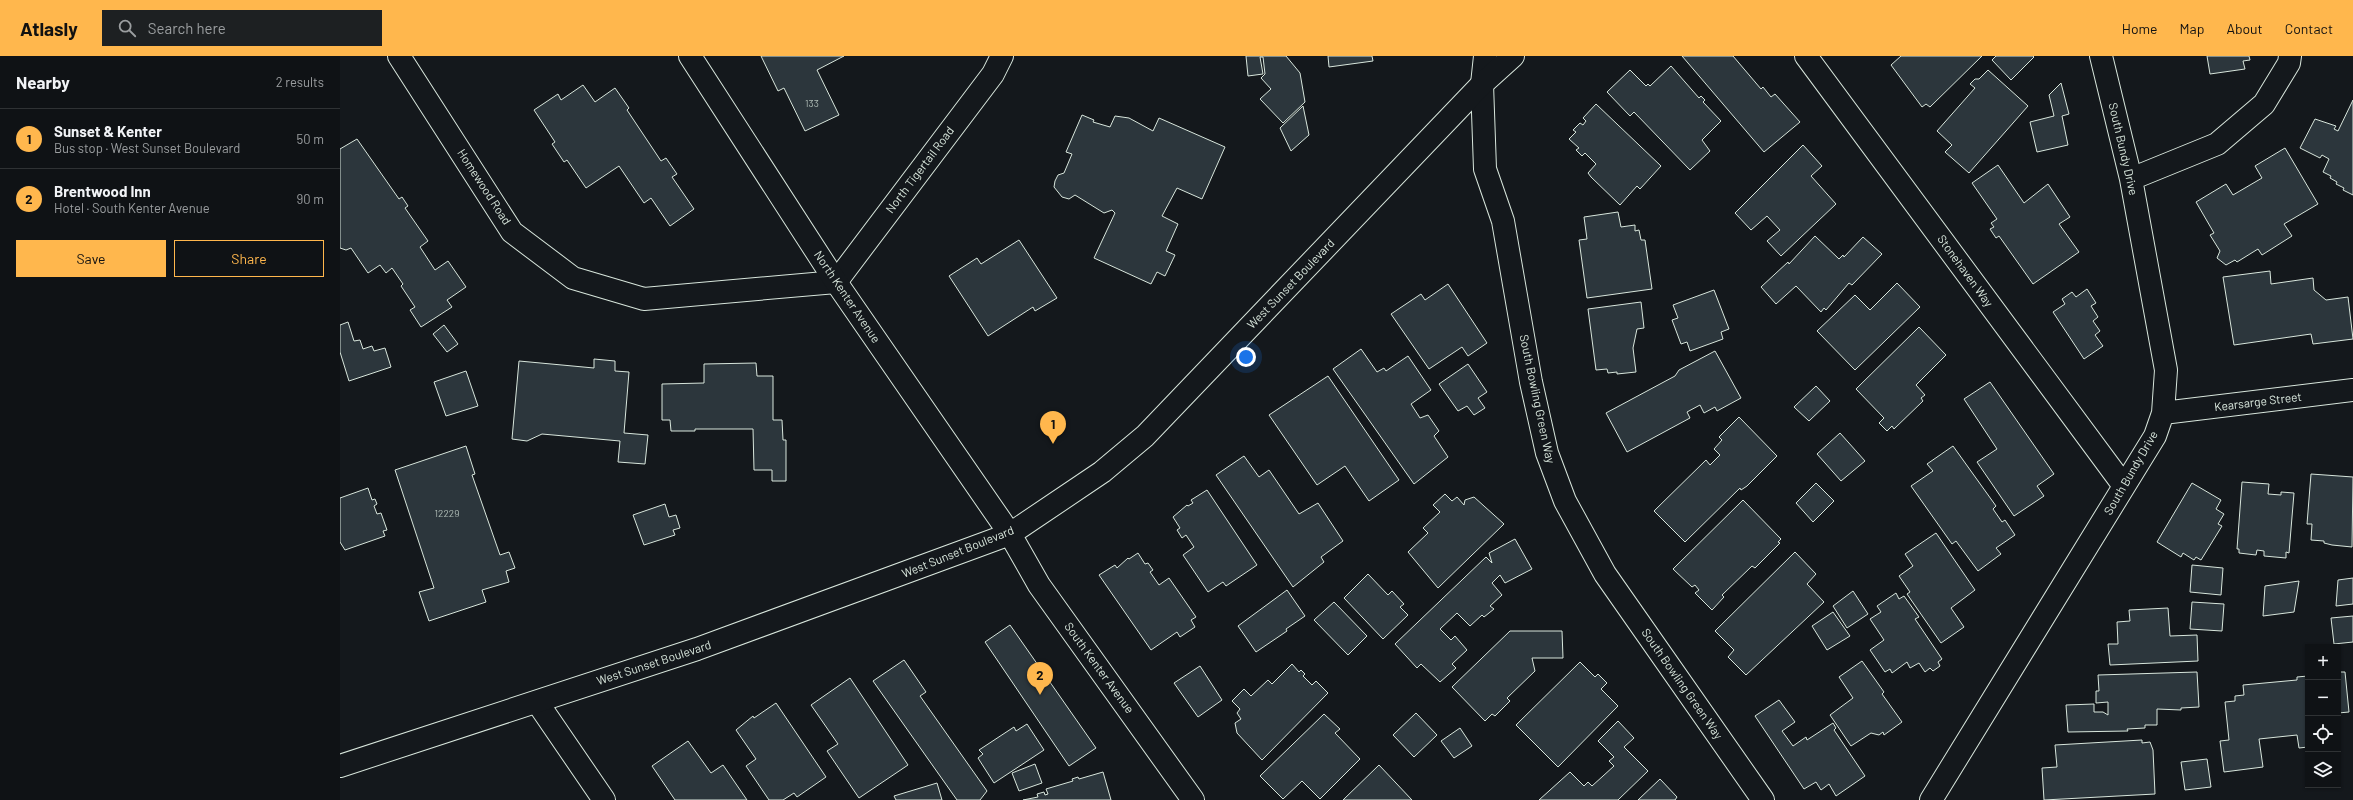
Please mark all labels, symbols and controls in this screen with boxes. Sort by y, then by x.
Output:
search box [102,10,382,46]
text: Atlasly [20,17,78,40]
icon: search [116,17,138,39]
text: Search here [148,19,226,37]
text: Home [2122,20,2158,37]
text: Map [2180,20,2204,37]
text: About [2226,20,2263,37]
text: Contact [2285,20,2333,37]
text: Nearby [16,72,70,92]
text: 2 results [276,74,324,90]
house number: 133 [805,97,819,109]
street label: South Bundy Drive [2107,101,2141,196]
text: Sunset & Kenter [54,122,162,140]
street label: North Tigertail Road [882,123,956,215]
text: 1 [27,131,31,147]
text: 50 m [297,131,324,147]
text: Bus stop · West Sunset Boulevard [54,140,240,156]
street label: Homewood Road [455,146,515,227]
text: Brentwood Inn [54,182,151,200]
text: 2 [25,191,33,207]
text: 90 m [297,191,324,207]
text: Hotel · South Kenter Avenue [54,200,210,216]
street label: Stonehaven Way [1935,232,1997,309]
street label: West Sunset Boulevard [1244,235,1337,331]
button: Save [16,240,166,277]
button: Share [174,240,324,277]
street label: North Kenter Avenue [812,248,884,345]
street label: South Bowling Green Way [1517,333,1559,465]
your location [1236,347,1256,367]
street label: Kearsarge Street [2213,389,2302,413]
pin: 1 [1040,411,1066,444]
street label: South Bundy Drive [2100,428,2160,517]
house number: 12229 [435,507,459,519]
street label: West Sunset Boulevard [900,522,1016,580]
street label: South Kenter Avenue [1062,619,1137,716]
street label: South Bowling Green Way [1639,625,1727,742]
street label: West Sunset Boulevard [595,637,713,687]
map controls [2305,644,2341,788]
button: + [2305,644,2341,680]
pin: 2 [1027,662,1053,695]
button: − [2305,680,2341,716]
button: locate [2305,716,2341,752]
button: layers [2305,752,2341,788]

